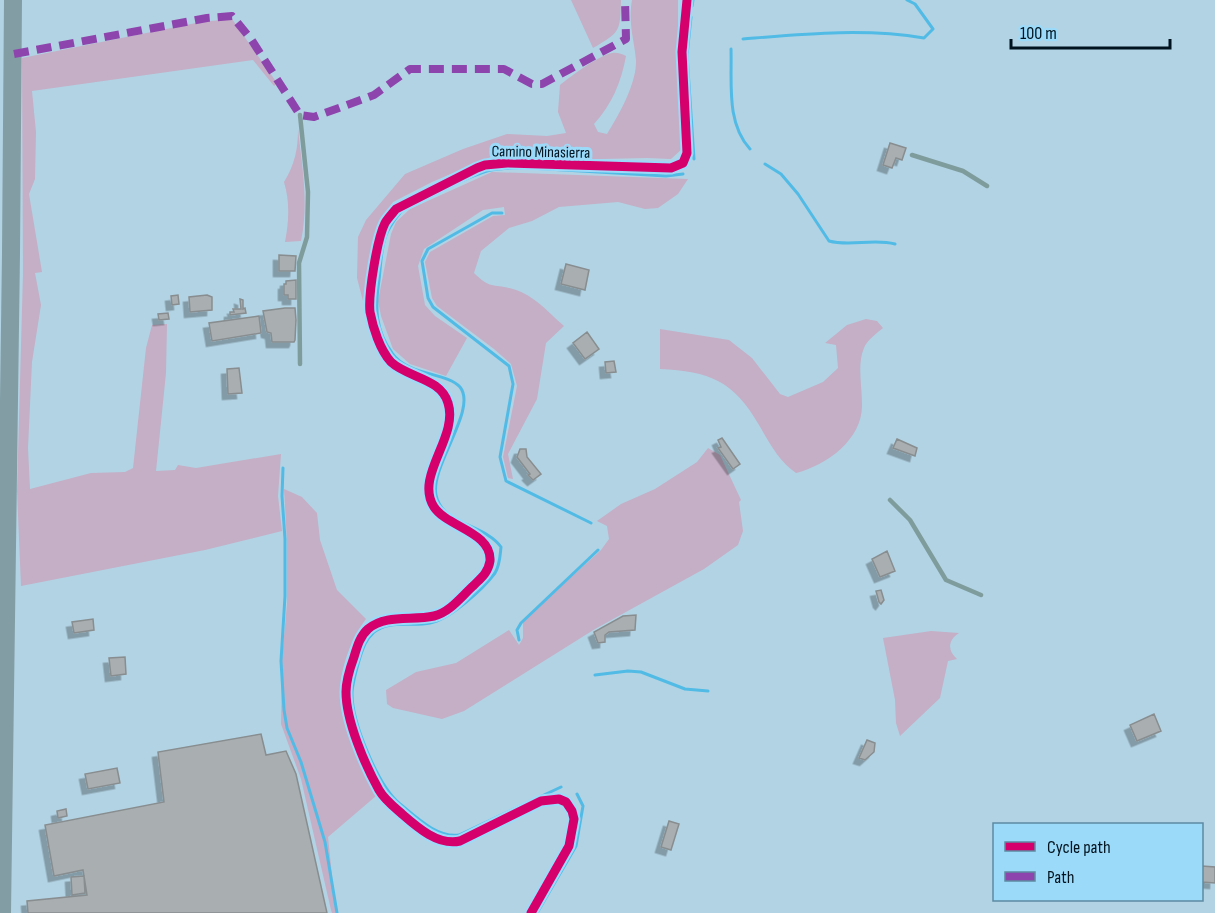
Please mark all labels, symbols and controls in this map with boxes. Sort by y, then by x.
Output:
scale bar [1011,12,1170,50]
text: 100 m [1020,23,1057,44]
street label: Camino Minasierra [491,142,590,163]
legend [993,823,1203,901]
text: Cycle path [1047,837,1111,858]
text: Path [1047,867,1075,888]

